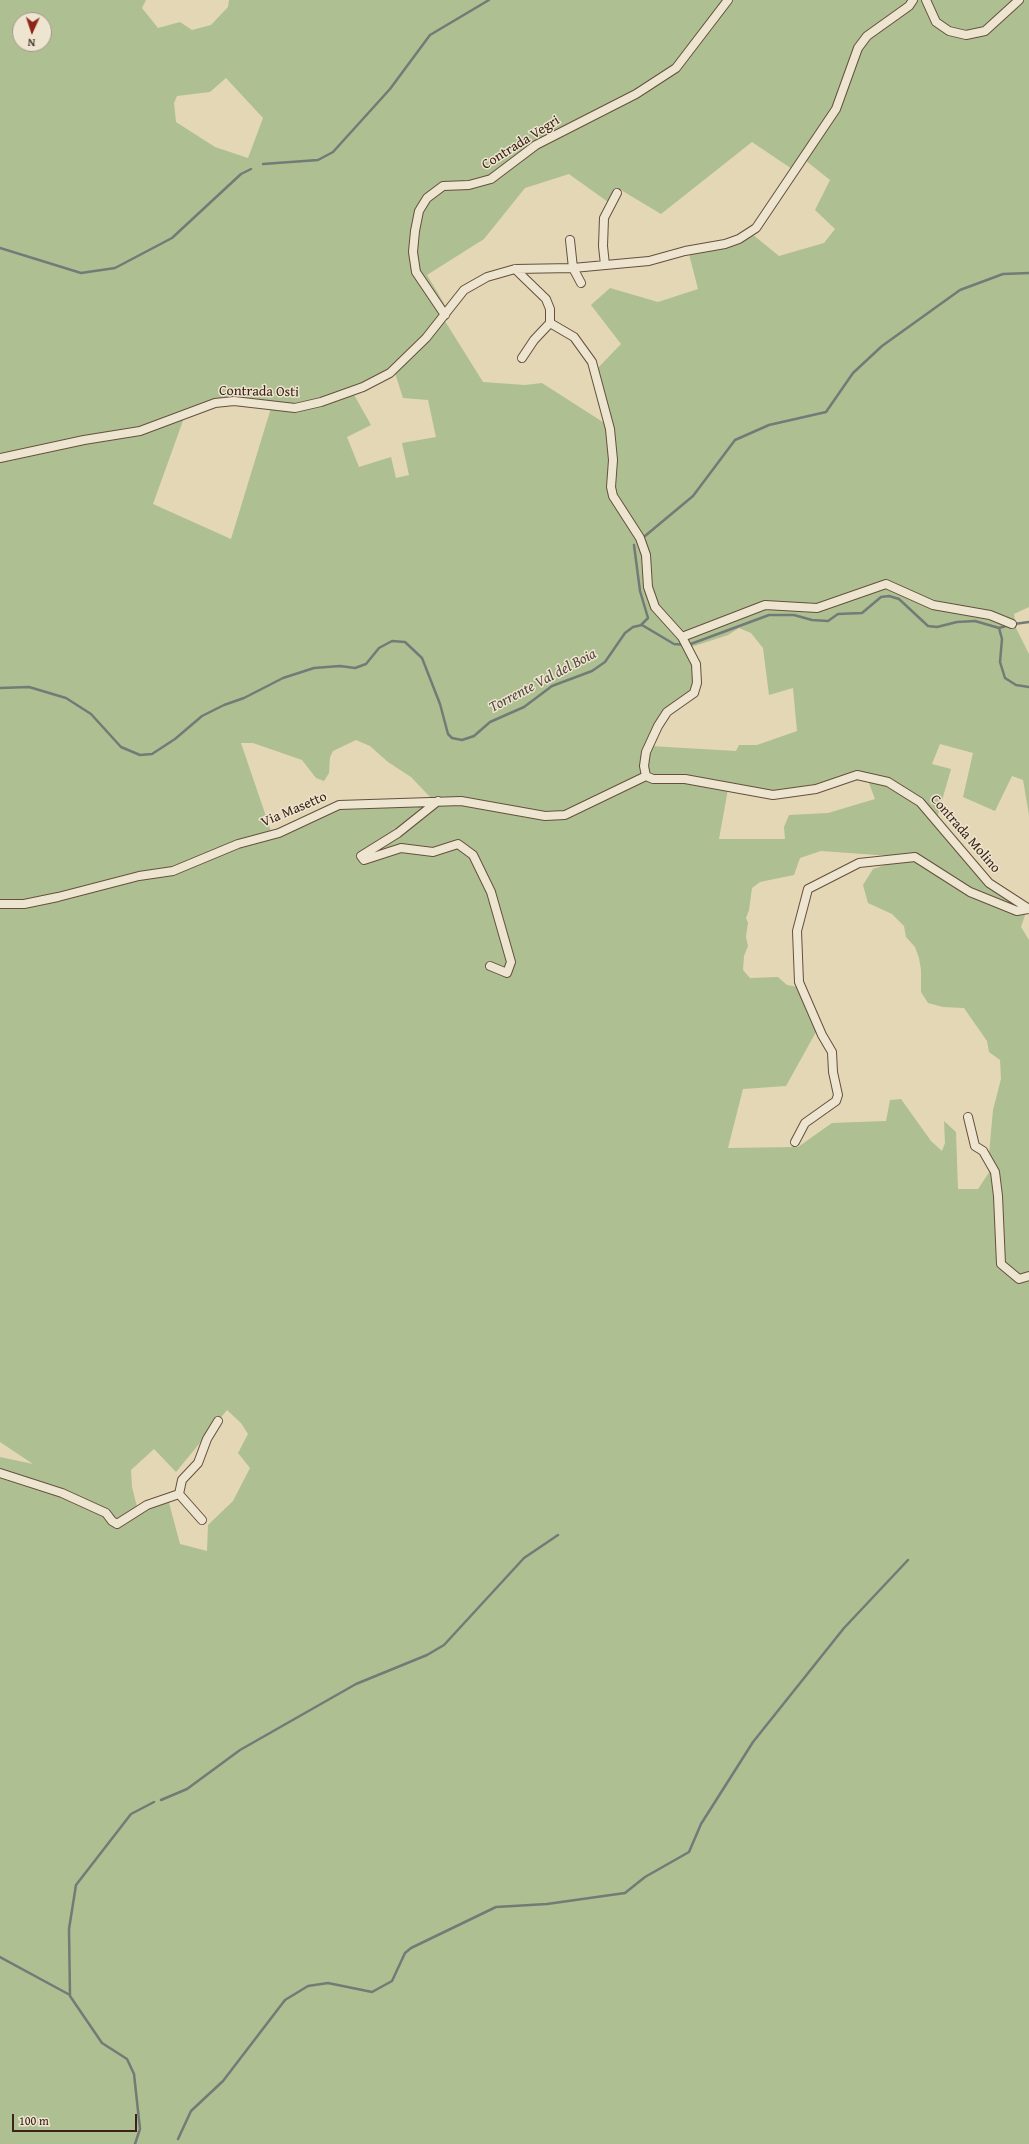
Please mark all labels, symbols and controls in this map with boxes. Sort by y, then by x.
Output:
north arrow [12,12,52,52]
text: N [27,35,36,51]
street label: Contrada Vegri [479,112,563,174]
street label: Contrada Osti [219,383,299,401]
water label: Torrente Val del Boia [486,645,600,717]
street label: Via Masetto [258,789,330,831]
street label: Contrada Molino [926,791,1004,877]
scale bar [14,2106,139,2132]
text: 100 m [19,2112,49,2129]

